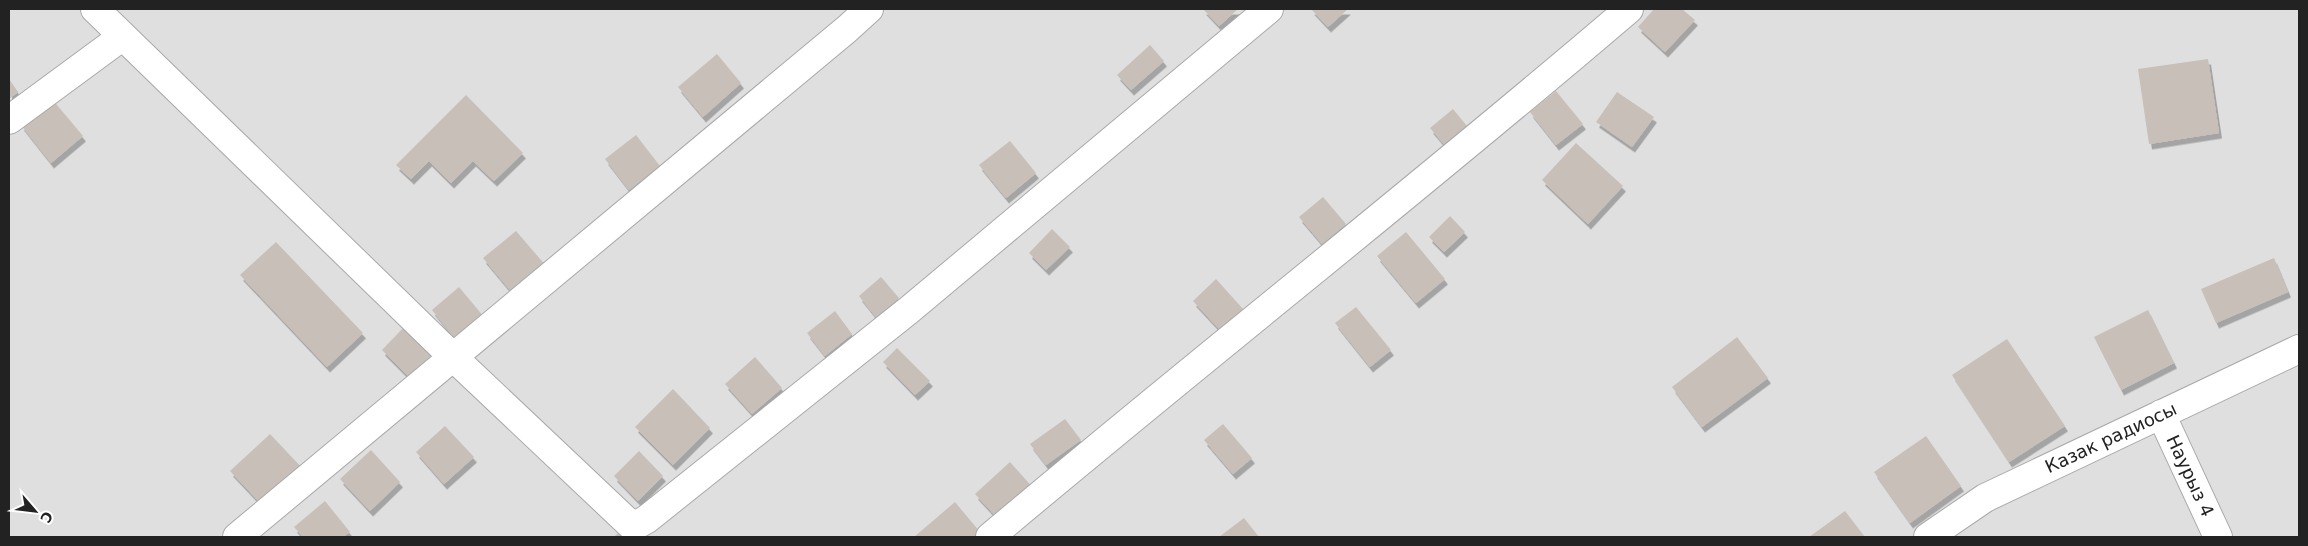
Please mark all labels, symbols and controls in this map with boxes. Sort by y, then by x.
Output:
street label: Казак радиосы [2042,398,2180,477]
street label: Наурыз 4 [2162,432,2218,520]
north arrow [10,486,60,536]
text: С [37,509,56,525]

